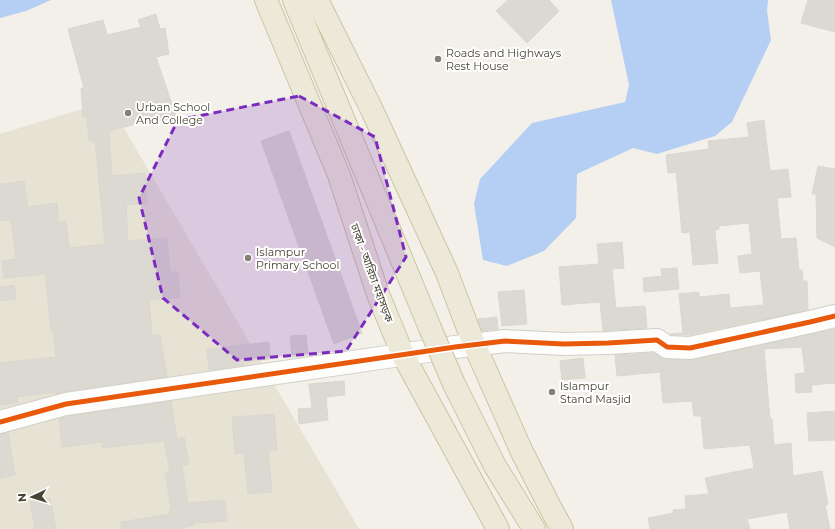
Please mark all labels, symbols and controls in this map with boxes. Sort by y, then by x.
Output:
place label: Roads and Highways Rest House [446,46,562,73]
marker: Roads and Highways Rest House [433,54,443,64]
place label: Urban School And College [136,100,210,127]
marker: Urban School And College [123,108,133,118]
street label: ঢাকা - আরিচা মহাসড়ক [347,221,396,324]
place label: Islampur Primary School [256,245,339,272]
marker: Islampur Primary School [243,253,253,263]
place label: Islampur Stand Masjid [560,379,631,406]
marker: Islampur Stand Masjid [547,387,557,397]
north arrow [12,477,52,517]
text: N [15,493,29,503]

